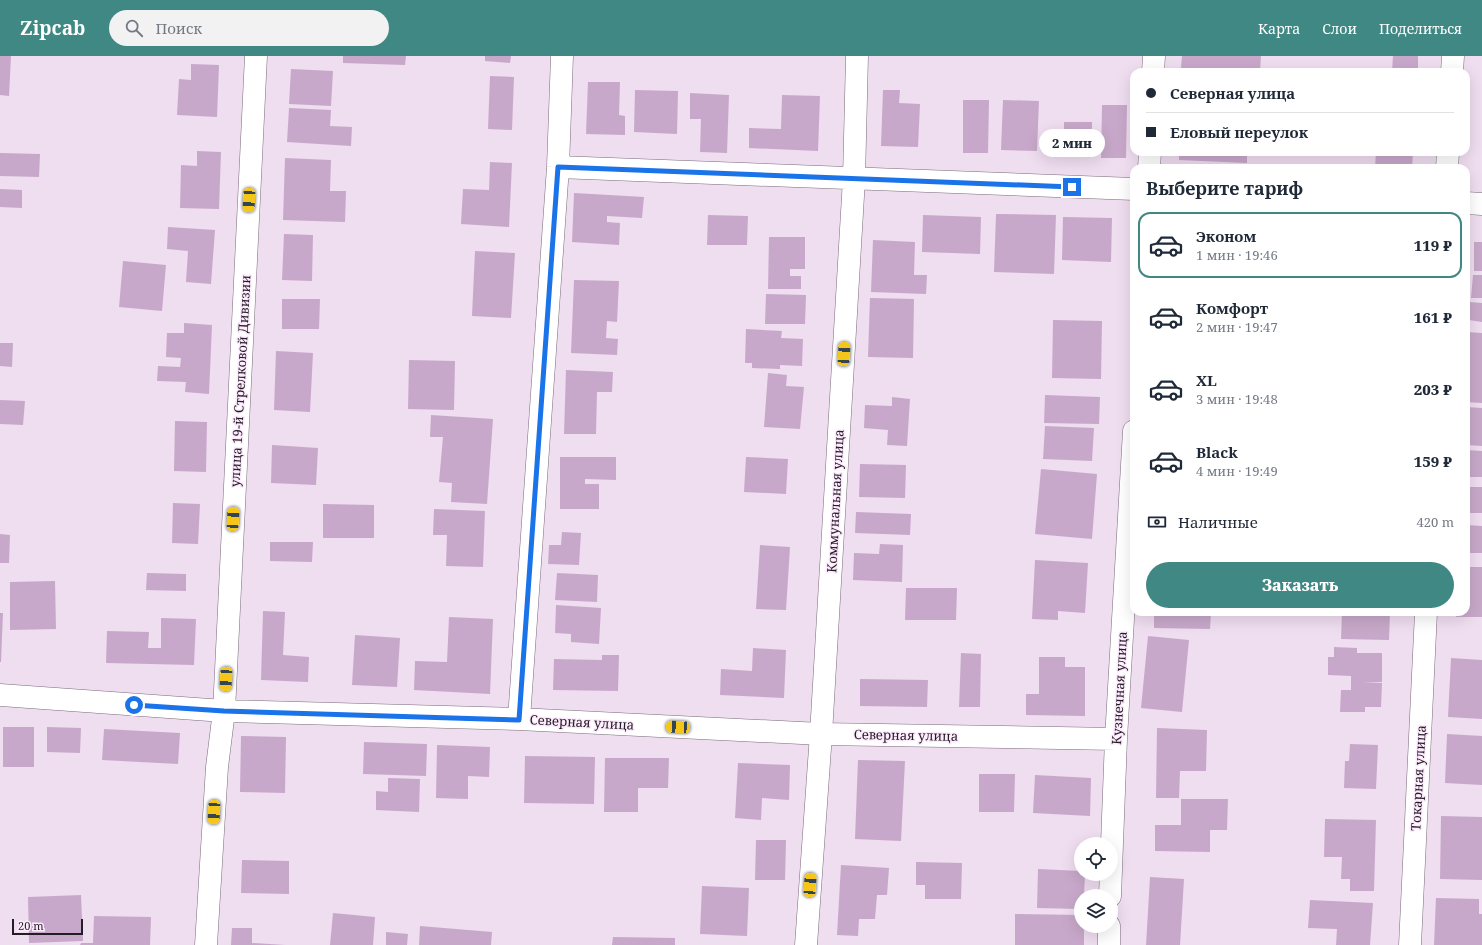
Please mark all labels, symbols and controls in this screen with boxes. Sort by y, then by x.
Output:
search box [109,10,389,46]
text: Zipcab [20,15,85,41]
icon: search [123,17,145,39]
text: Поиск [155,18,202,38]
text: Карта [1258,19,1300,38]
text: Слои [1322,19,1357,38]
text: Поделиться [1379,19,1462,38]
text: Северная улица [1170,83,1295,103]
text: Еловый переулок [1170,122,1308,142]
callout: 2 мин [1039,129,1105,157]
text: 2 мин [1052,134,1092,152]
text: Выберите тариф [1146,176,1303,200]
route end [1063,178,1081,196]
car [242,188,256,212]
text: Эконом [1196,226,1256,246]
icon: car [1148,227,1184,263]
text: 119 ₽ [1414,235,1452,255]
text: 1 мин · 19:46 [1196,246,1278,264]
street label: улица 19-й Стрелковой Дивизии [225,274,255,488]
text: Комфорт [1196,298,1268,318]
icon: car [1148,299,1184,335]
text: 161 ₽ [1414,307,1452,327]
text: 2 мин · 19:47 [1196,318,1278,336]
car [837,342,851,366]
text: XL [1196,370,1217,390]
icon: car [1148,371,1184,407]
text: 203 ₽ [1414,379,1452,399]
text: 3 мин · 19:48 [1196,390,1278,408]
street label: Коммунальная улица [822,429,848,573]
text: Black [1196,442,1238,462]
icon: car [1148,443,1184,479]
text: 159 ₽ [1414,451,1452,471]
text: 4 мин · 19:49 [1196,462,1278,480]
car [226,507,240,531]
icon: cash [1146,511,1168,533]
text: Наличные [1178,512,1258,532]
text: 420 m [1417,513,1454,531]
button: Заказать [1146,562,1454,608]
street label: Кузнечная улица [1107,631,1131,745]
car [219,667,233,691]
route start [125,696,143,714]
street label: Северная улица [529,710,635,734]
car [666,720,690,734]
street label: Северная улица [854,725,958,745]
street label: Токарная улица [1406,725,1430,831]
car [207,800,221,824]
map controls [1074,837,1118,933]
button: locate [1074,837,1118,881]
car [803,873,817,897]
button: layers [1074,889,1118,933]
scale bar [12,917,83,936]
text: 20 m [18,918,44,933]

